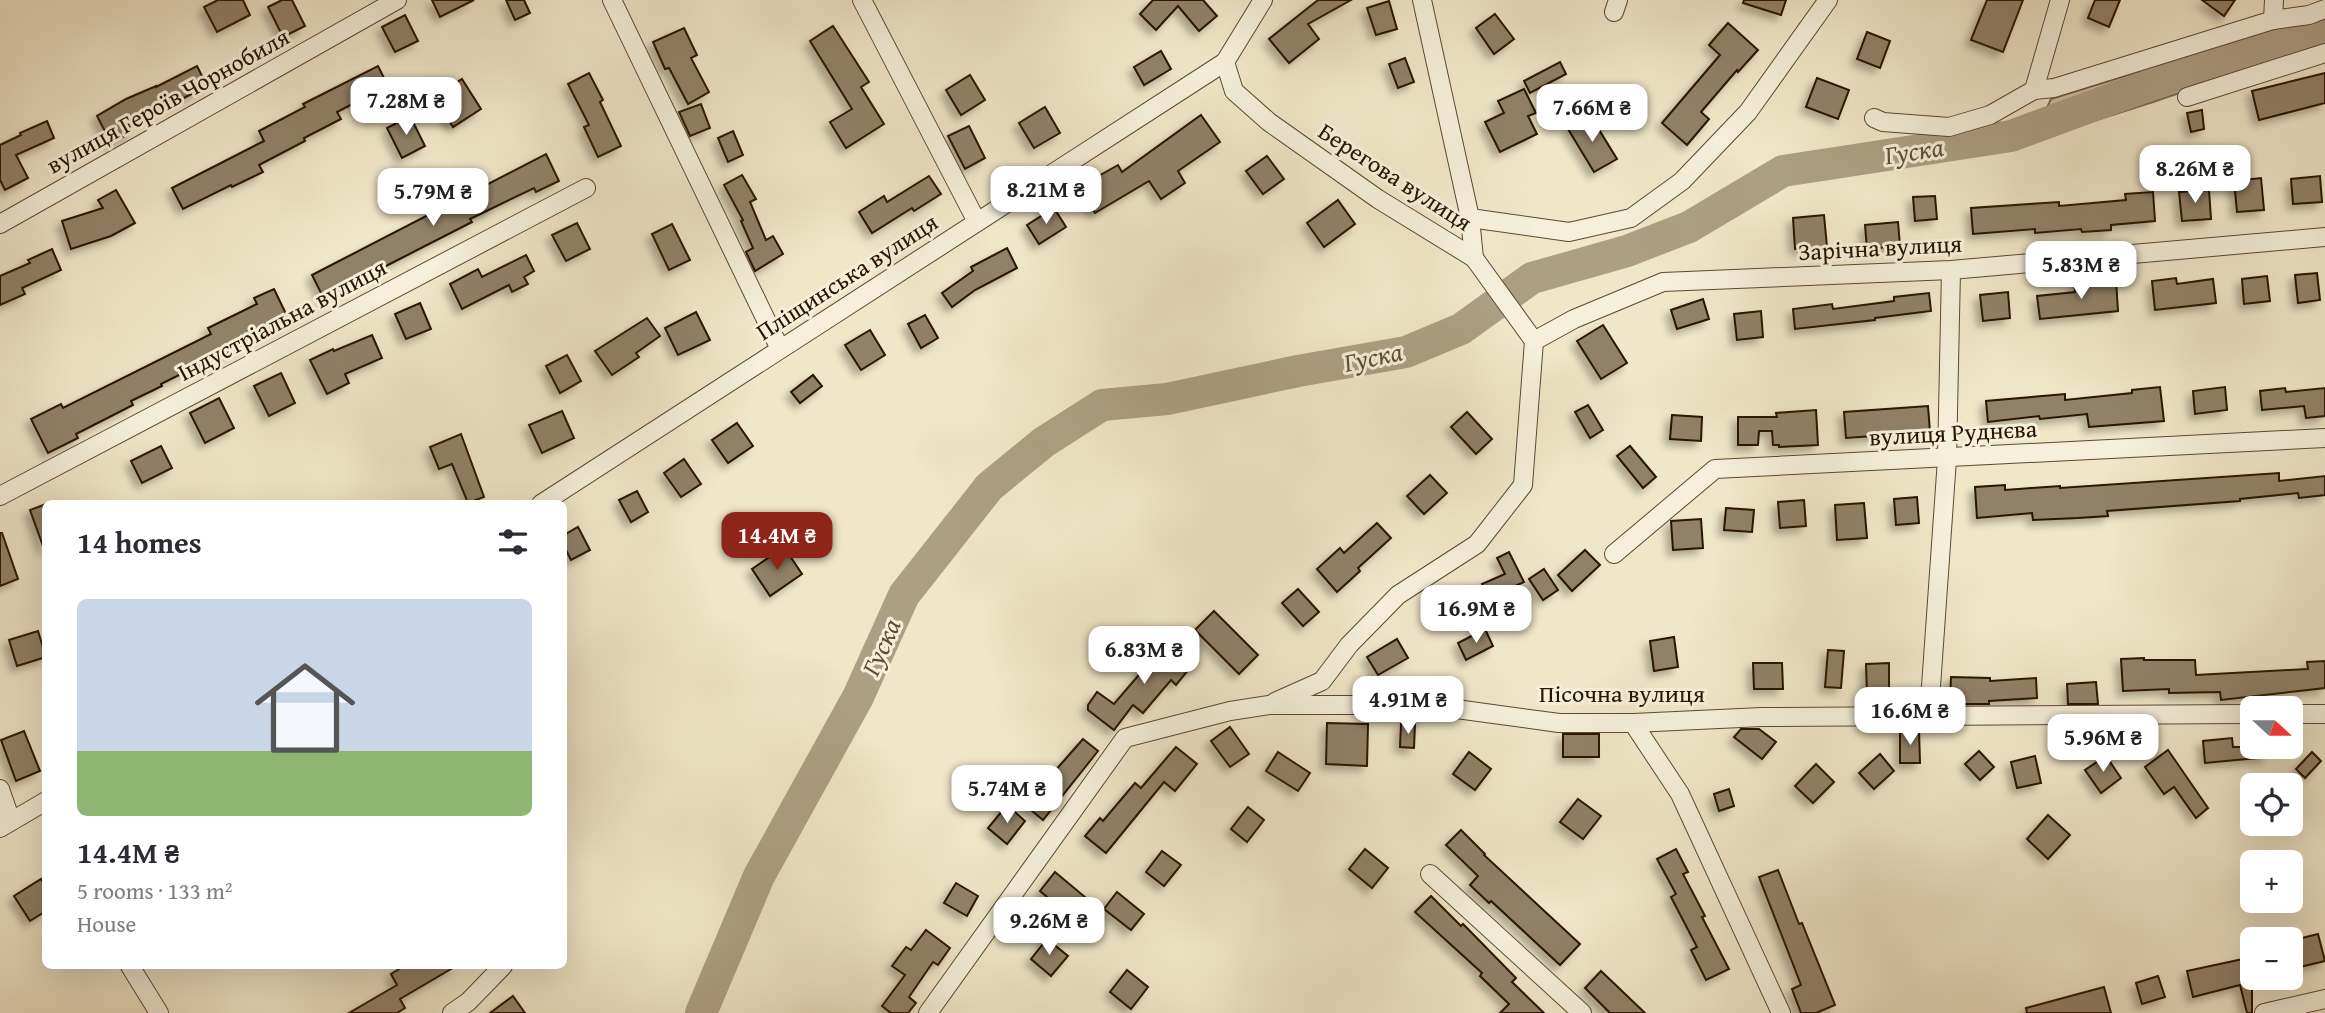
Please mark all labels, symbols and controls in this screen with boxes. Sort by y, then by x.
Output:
street label: вулиця Героїв Чорнобиля [40,19,296,182]
pin: 7.28M ₴ [341,78,471,137]
text: 7.28M ₴ [366,83,446,116]
pin: 7.66M ₴ [1527,85,1657,144]
text: 7.66M ₴ [1552,90,1632,123]
street label: Берегова вулиця [1311,114,1479,239]
water label: Гуска [1881,127,1946,175]
pin: 8.26M ₴ [2130,146,2260,205]
text: 8.26M ₴ [2155,151,2235,184]
pin: 8.21M ₴ [981,166,1111,226]
pin: 5.79M ₴ [368,168,498,228]
text: 8.21M ₴ [1006,172,1086,205]
text: 5.79M ₴ [393,174,473,207]
street label: Пліщинська вулиця [749,205,945,349]
street label: Зарічна вулиця [1797,226,1963,269]
pin: 5.83M ₴ [2016,242,2146,301]
text: 5.83M ₴ [2041,247,2121,280]
street label: Індустріальна вулиця [171,250,393,390]
water label: Гуска [1339,331,1406,382]
street label: вулиця Руднєва [1868,411,2038,454]
pin: 14.4M ₴ [712,512,842,572]
text: 14.4M ₴ [737,518,817,551]
text: 14 homes [77,520,202,564]
icon: filters [494,523,532,561]
pin: 16.9M ₴ [1411,586,1541,645]
text: 16.9M ₴ [1436,591,1516,624]
water label: Гуска [850,612,910,683]
pin: 6.83M ₴ [1079,626,1209,686]
text: 6.83M ₴ [1104,632,1184,665]
icon: home [242,645,368,771]
pin: 4.91M ₴ [1343,676,1473,736]
street label: Пісочна вулиця [1539,676,1705,711]
text: 4.91M ₴ [1368,682,1448,715]
pin: 16.6M ₴ [1845,688,1975,747]
text: 16.6M ₴ [1870,693,1950,726]
north arrow [2240,696,2303,760]
map controls [2240,696,2303,990]
pin: 5.96M ₴ [2038,714,2168,774]
text: 5.96M ₴ [2063,720,2143,753]
pin: 5.74M ₴ [942,766,1072,825]
text: 5.74M ₴ [967,771,1047,804]
button: locate [2240,773,2303,836]
text: 14.4M ₴ [77,830,180,874]
button: + [2240,850,2303,913]
text: 5 rooms · 133 m² [77,874,232,907]
pin: 9.26M ₴ [984,898,1114,957]
text: 9.26M ₴ [1009,903,1089,936]
text: House [77,907,136,940]
button: − [2240,927,2303,990]

